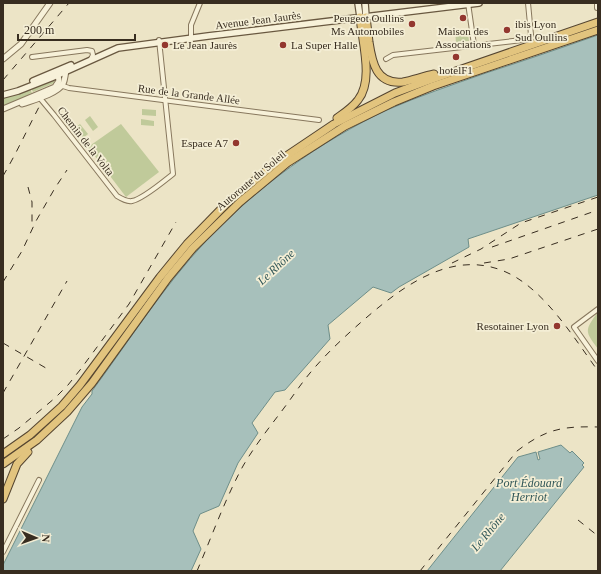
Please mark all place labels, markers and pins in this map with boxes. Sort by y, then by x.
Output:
place label: Peugeot Oullins Ms Automobiles [331,12,404,37]
marker: Maison des Associations [458,13,468,23]
place label: ibis Lyon Sud Oullins [515,18,567,43]
marker: Peugeot Oullins Ms Automobiles [407,19,417,29]
place label: Maison des Associations [435,25,491,50]
marker: ibis Lyon Sud Oullins [502,25,512,35]
place label: Le Jean Jaurès [173,39,237,51]
place label: La Super Halle [291,39,358,51]
marker: Le Jean Jaurès [160,40,170,50]
marker: La Super Halle [278,40,288,50]
marker: hotelF1 [451,52,461,62]
place label: hotelF1 [439,64,473,76]
place label: Espace A7 [181,137,228,149]
marker: Espace A7 [231,138,241,148]
place label: Resotainer Lyon [477,320,549,332]
marker: Resotainer Lyon [552,321,562,331]

